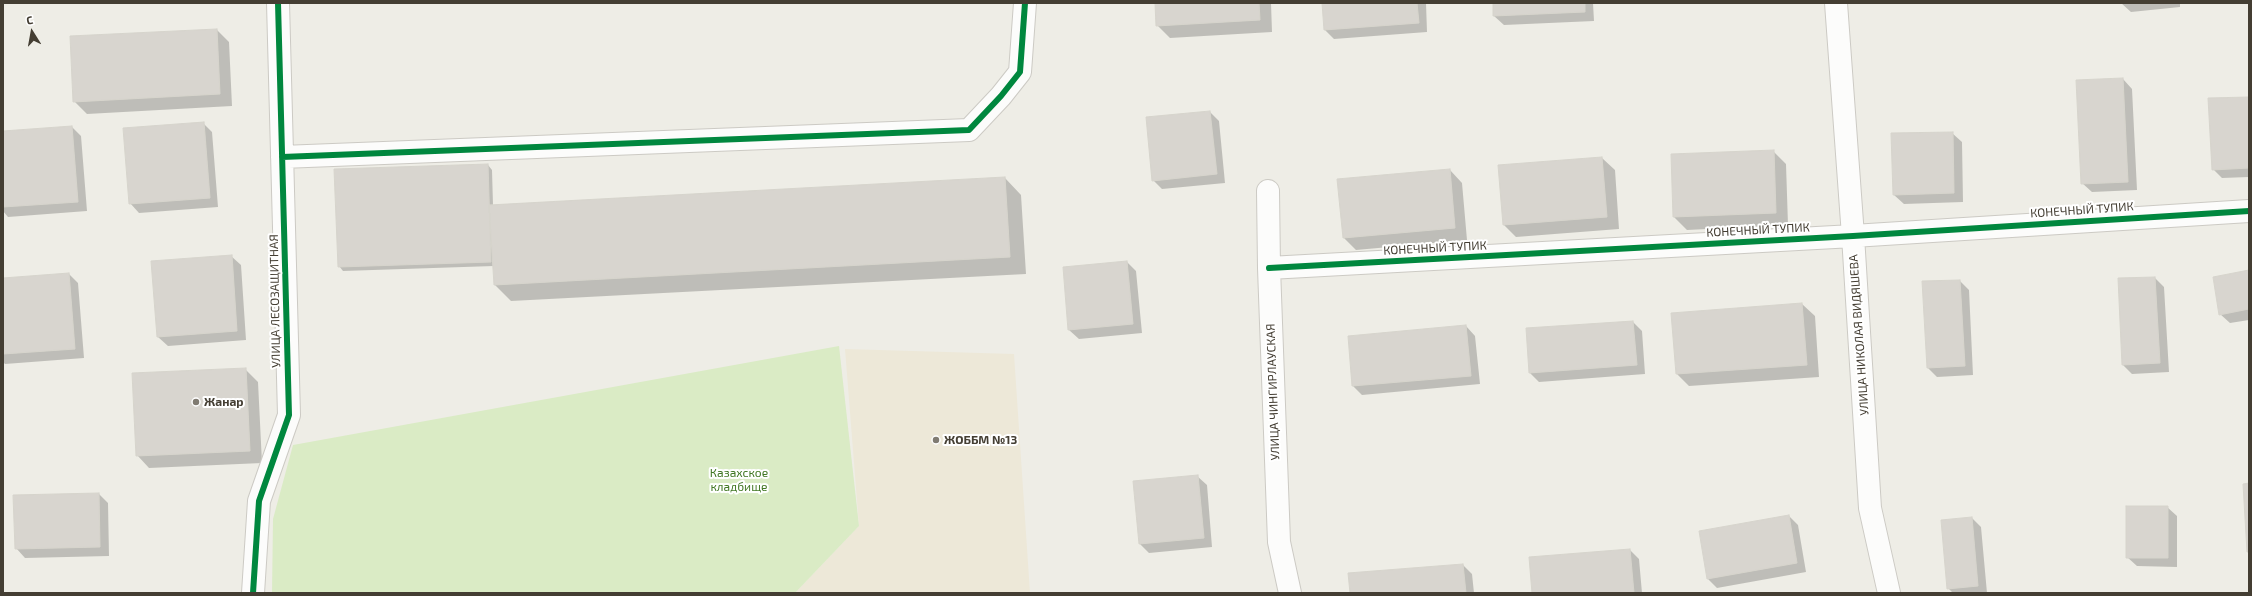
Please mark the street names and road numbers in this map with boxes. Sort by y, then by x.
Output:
street label: КОНЕЧНЫЙ ТУПИК [2030,199,2134,221]
street label: КОНЕЧНЫЙ ТУПИК [1706,220,1810,240]
street label: УЛИЦА ЛЕСОЗАЩИТНАЯ [267,234,283,368]
street label: КОНЕЧНЫЙ ТУПИК [1383,238,1487,258]
street label: УЛИЦА НИКОЛАЯ ВИДЯШЕВА [1846,254,1872,416]
street label: УЛИЦА ЧИНГИРЛАУСКАЯ [1263,323,1283,461]

